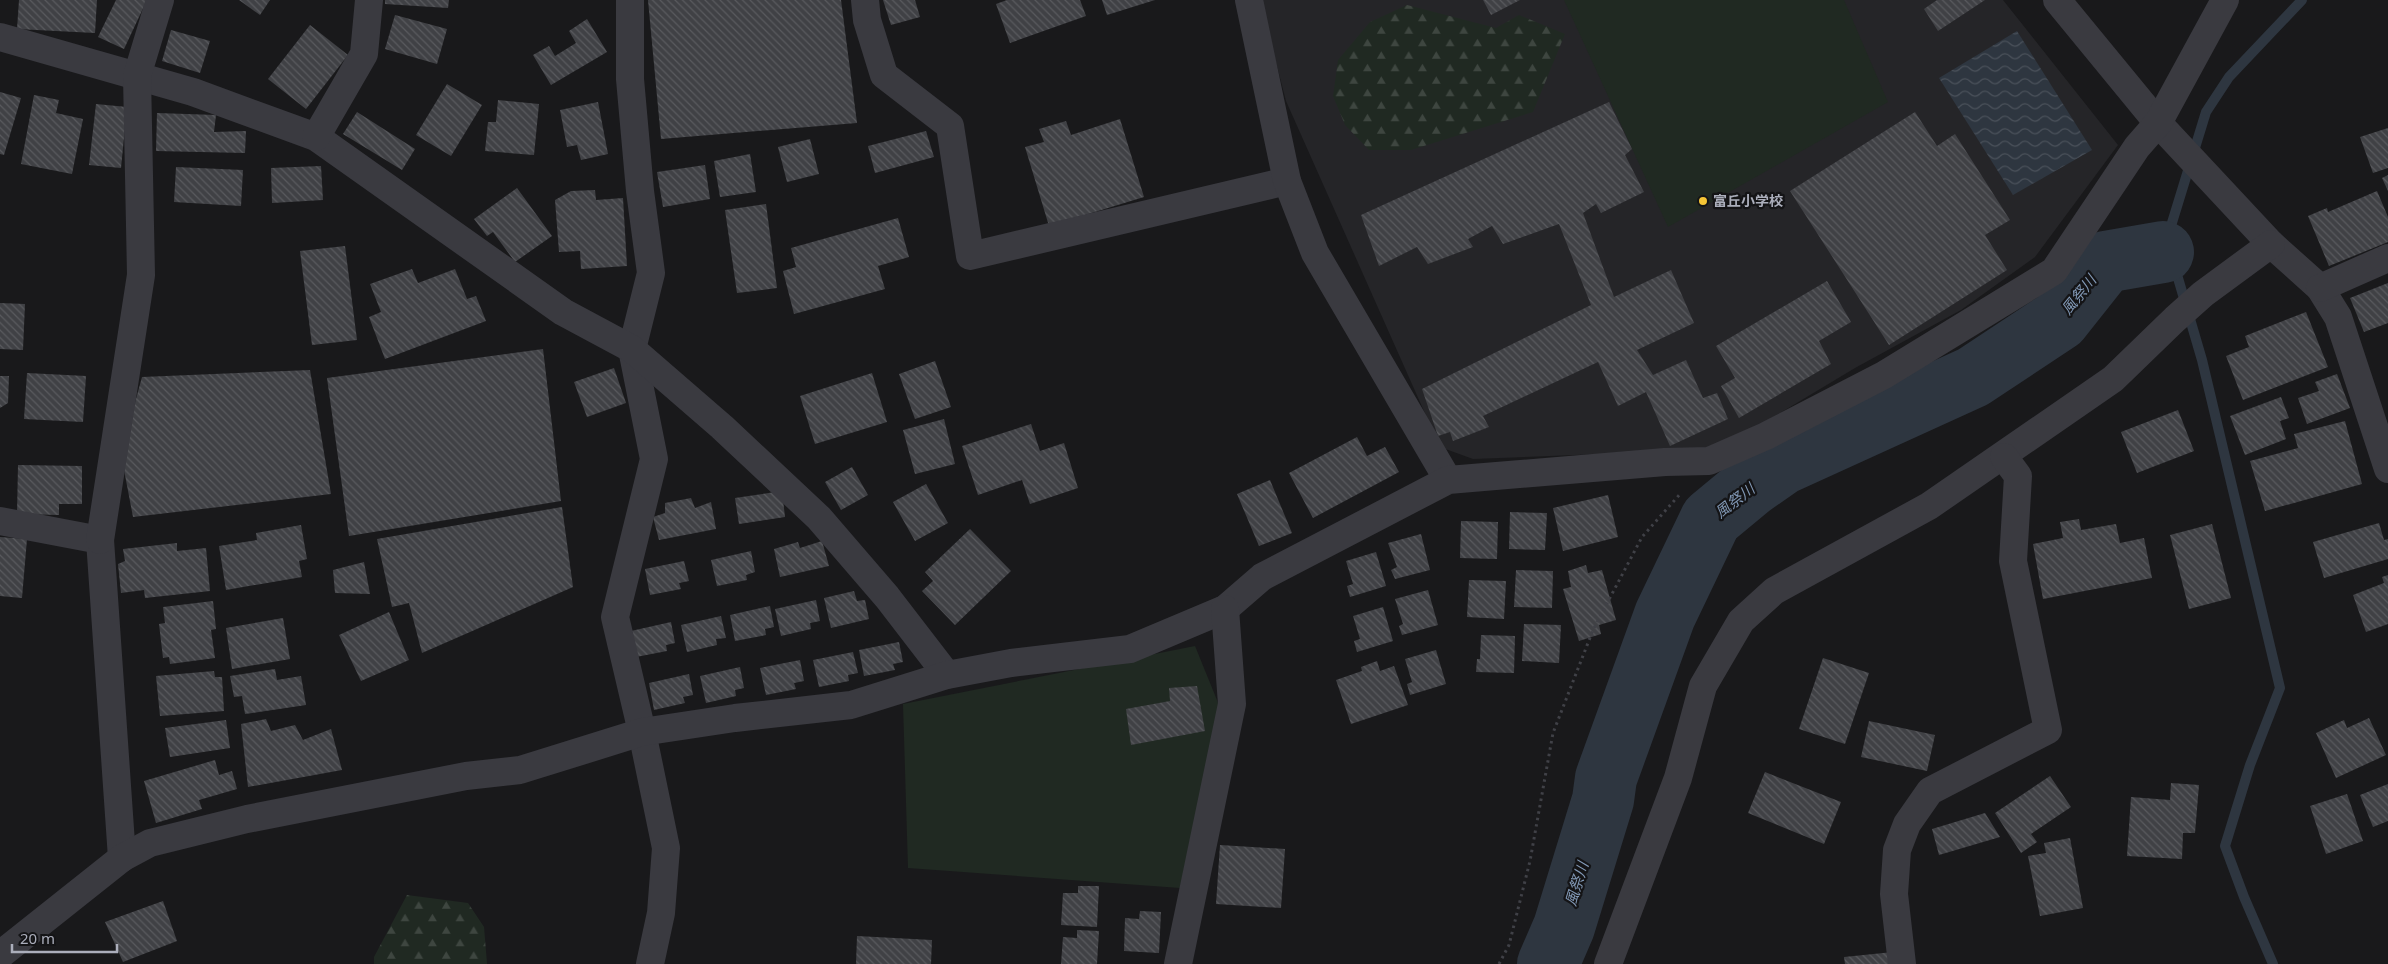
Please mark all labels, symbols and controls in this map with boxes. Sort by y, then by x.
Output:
place label: 富丘小学校 [1713,191,1783,210]
marker: 富丘小学校 [1697,195,1709,207]
water label: 風祭川 [2056,269,2101,318]
water label: 風祭川 [1710,477,1760,522]
water label: 風祭川 [1560,857,1593,908]
scale bar [12,922,118,954]
text: 20 m [20,928,55,948]

